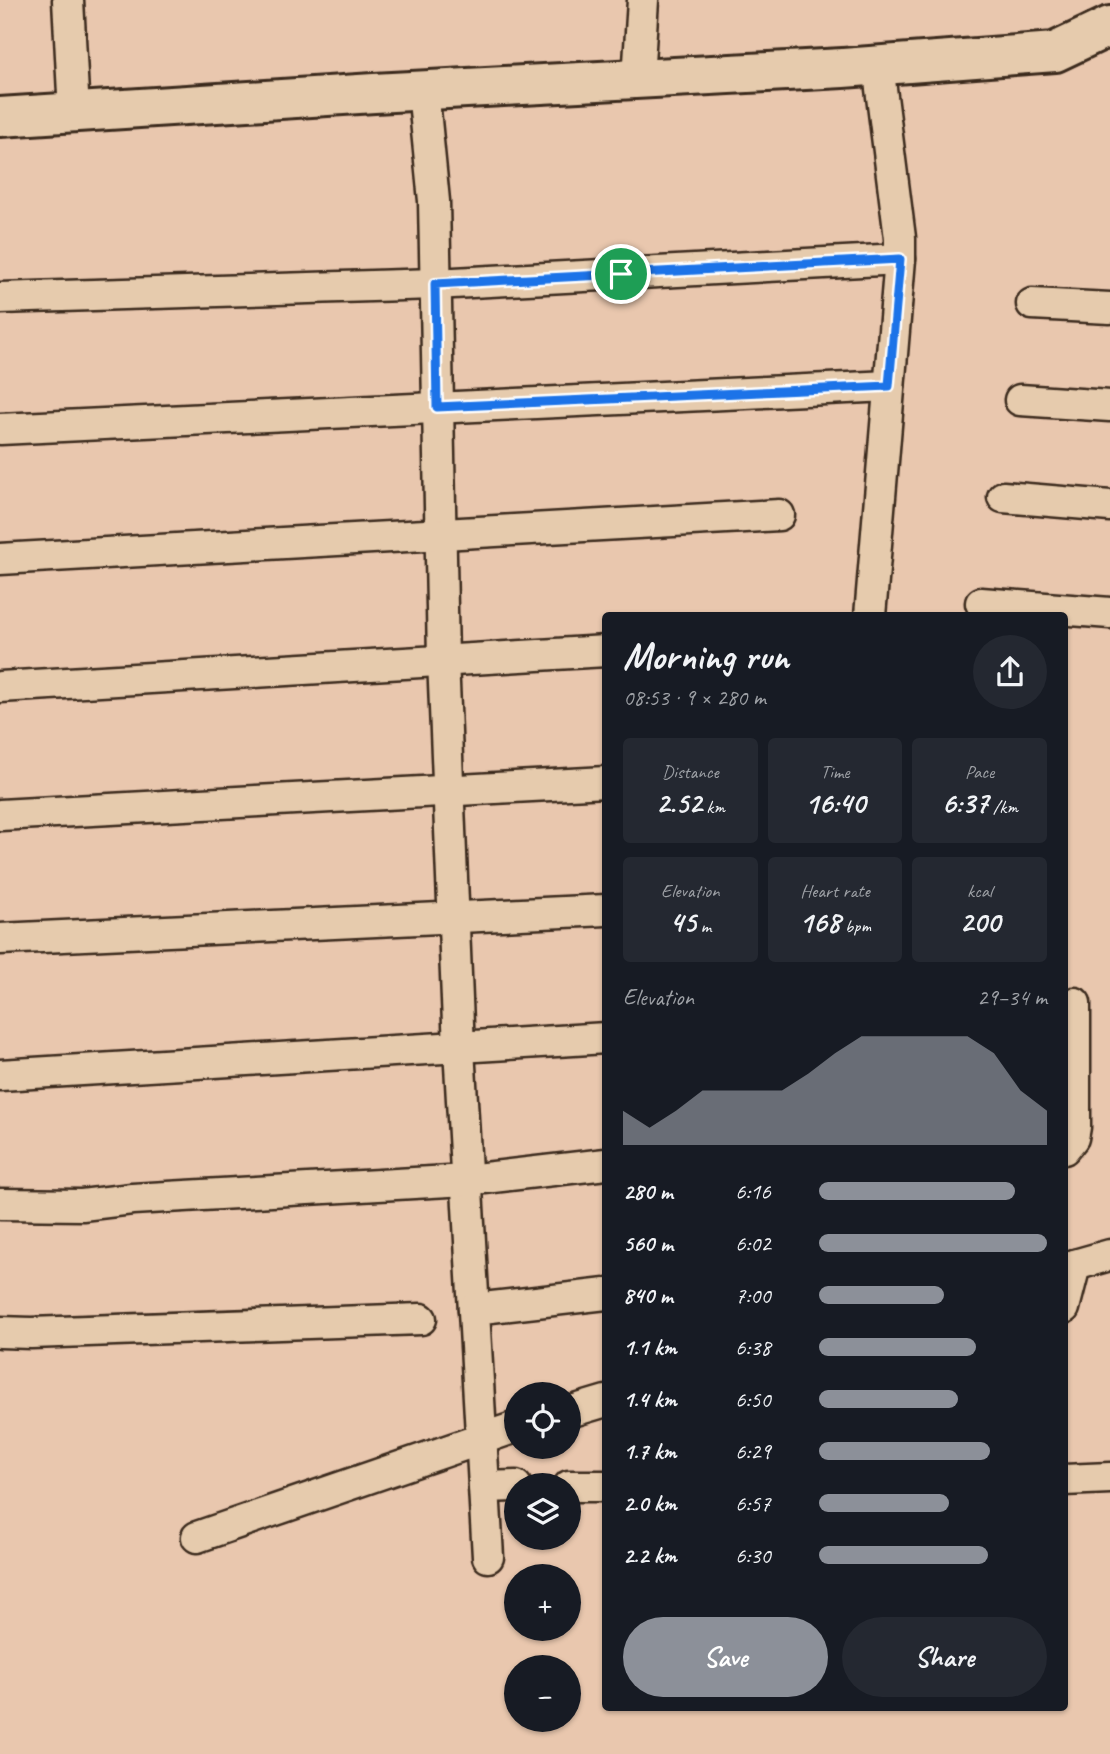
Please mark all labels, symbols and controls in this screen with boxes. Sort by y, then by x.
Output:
pin [591,244,651,304]
icon: arrive [602,255,640,293]
text: Morning run [623,633,789,680]
button: share [973,635,1047,709]
text: 08:53 · 9 × 280 m [623,683,766,712]
text: Distance [662,760,719,784]
text: Time [820,760,850,784]
text: Pace [965,760,994,784]
text: 2.52 [656,784,702,822]
text: 16:40 [805,784,865,822]
text: 6:37 [941,784,988,822]
text: km [702,795,725,819]
text: /km [988,795,1018,819]
text: Elevation [661,879,720,903]
text: Heart rate [800,879,870,903]
text: kcal [967,879,992,903]
text: 45 [669,903,696,941]
text: 168 [799,903,840,941]
text: 200 [959,903,1000,941]
text: m [696,914,711,938]
text: bpm [840,914,871,938]
text: Elevation [623,983,694,1012]
text: 29–34 m [977,983,1047,1012]
text: 280 m [623,1177,673,1206]
text: 6:16 [735,1177,771,1206]
text: 560 m [623,1229,673,1258]
text: 6:02 [735,1229,771,1258]
text: 840 m [623,1281,673,1310]
text: 7:00 [735,1281,771,1310]
text: 1.1 km [623,1333,677,1362]
text: 6:38 [735,1333,771,1362]
map controls [504,1382,581,1732]
button: locate [504,1382,581,1459]
text: 1.4 km [623,1385,677,1414]
text: 6:50 [735,1385,771,1414]
text: 1.7 km [623,1437,676,1466]
text: 6:29 [735,1437,771,1466]
button: layers [504,1473,581,1550]
text: 2.0 km [623,1489,677,1518]
text: 6:57 [735,1489,771,1518]
text: 2.2 km [623,1541,677,1570]
text: 6:30 [735,1541,771,1570]
button: + [504,1564,581,1641]
button: Save [623,1617,828,1697]
button: Share [842,1617,1047,1697]
button: − [504,1655,581,1732]

